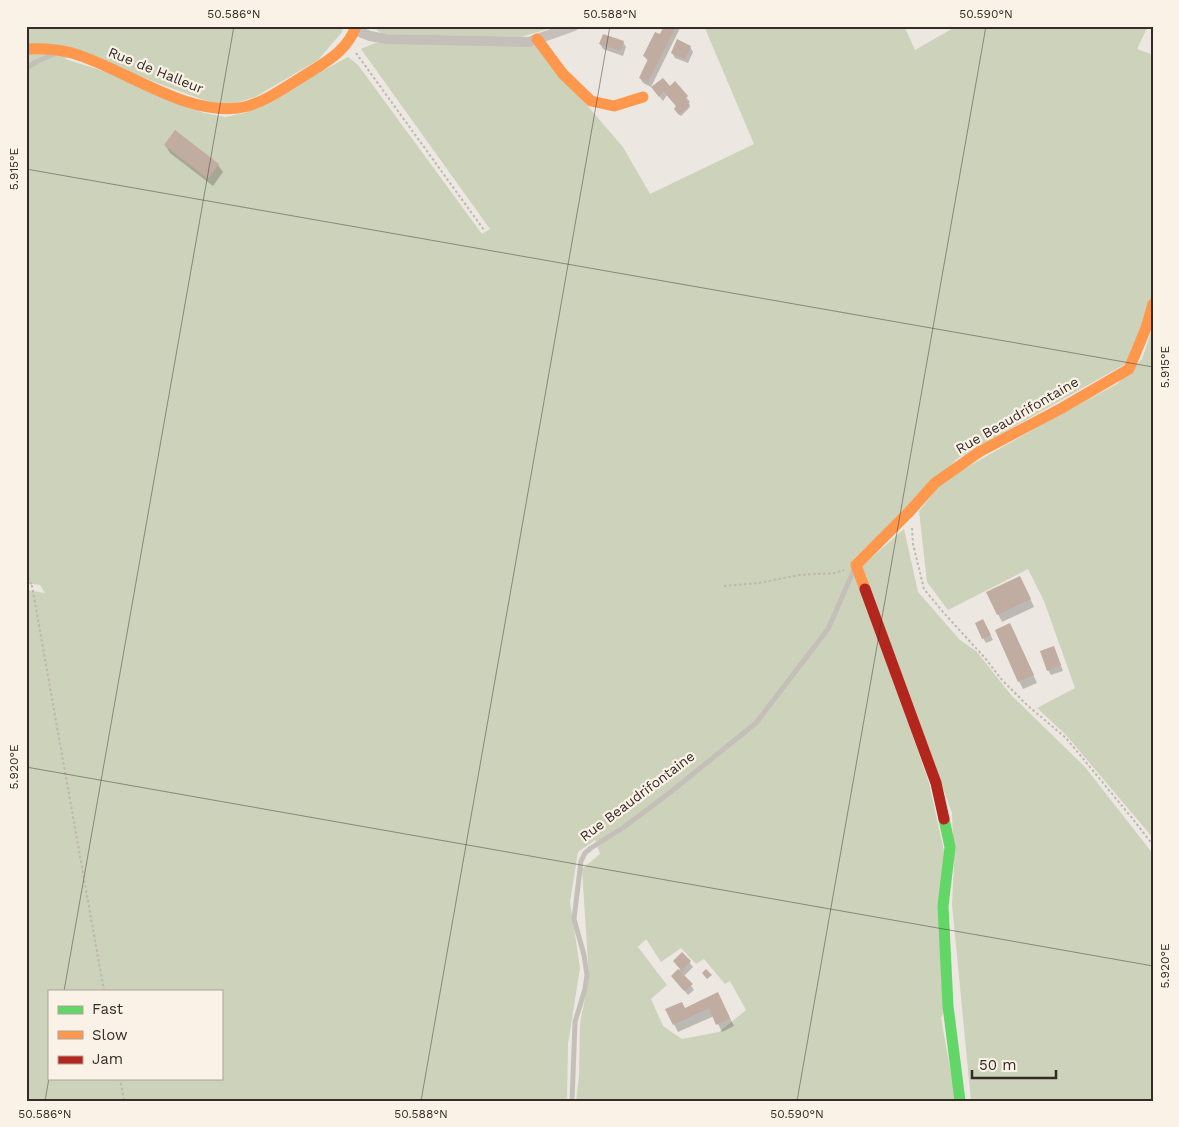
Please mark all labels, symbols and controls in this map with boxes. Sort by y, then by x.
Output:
text: 50.586°N [207,7,261,21]
text: 50.588°N [583,7,637,21]
text: 50.590°N [959,7,1013,21]
street label: Rue de Halleur [106,44,206,97]
text: 5.915°E [7,147,21,190]
text: 5.915°E [1158,345,1172,388]
street label: Rue Beaudrifontaine [953,373,1081,457]
text: 5.920°E [7,744,21,790]
street label: Rue Beaudrifontaine [577,748,697,844]
text: 5.920°E [1158,943,1172,989]
legend [48,990,222,1080]
text: Fast [92,1000,124,1018]
text: Slow [92,1026,128,1044]
scale bar [972,1047,1055,1079]
text: Jam [92,1050,123,1068]
text: 50 m [979,1056,1016,1074]
text: 50.586°N [18,1107,72,1121]
text: 50.588°N [394,1107,448,1121]
text: 50.590°N [770,1107,824,1121]

